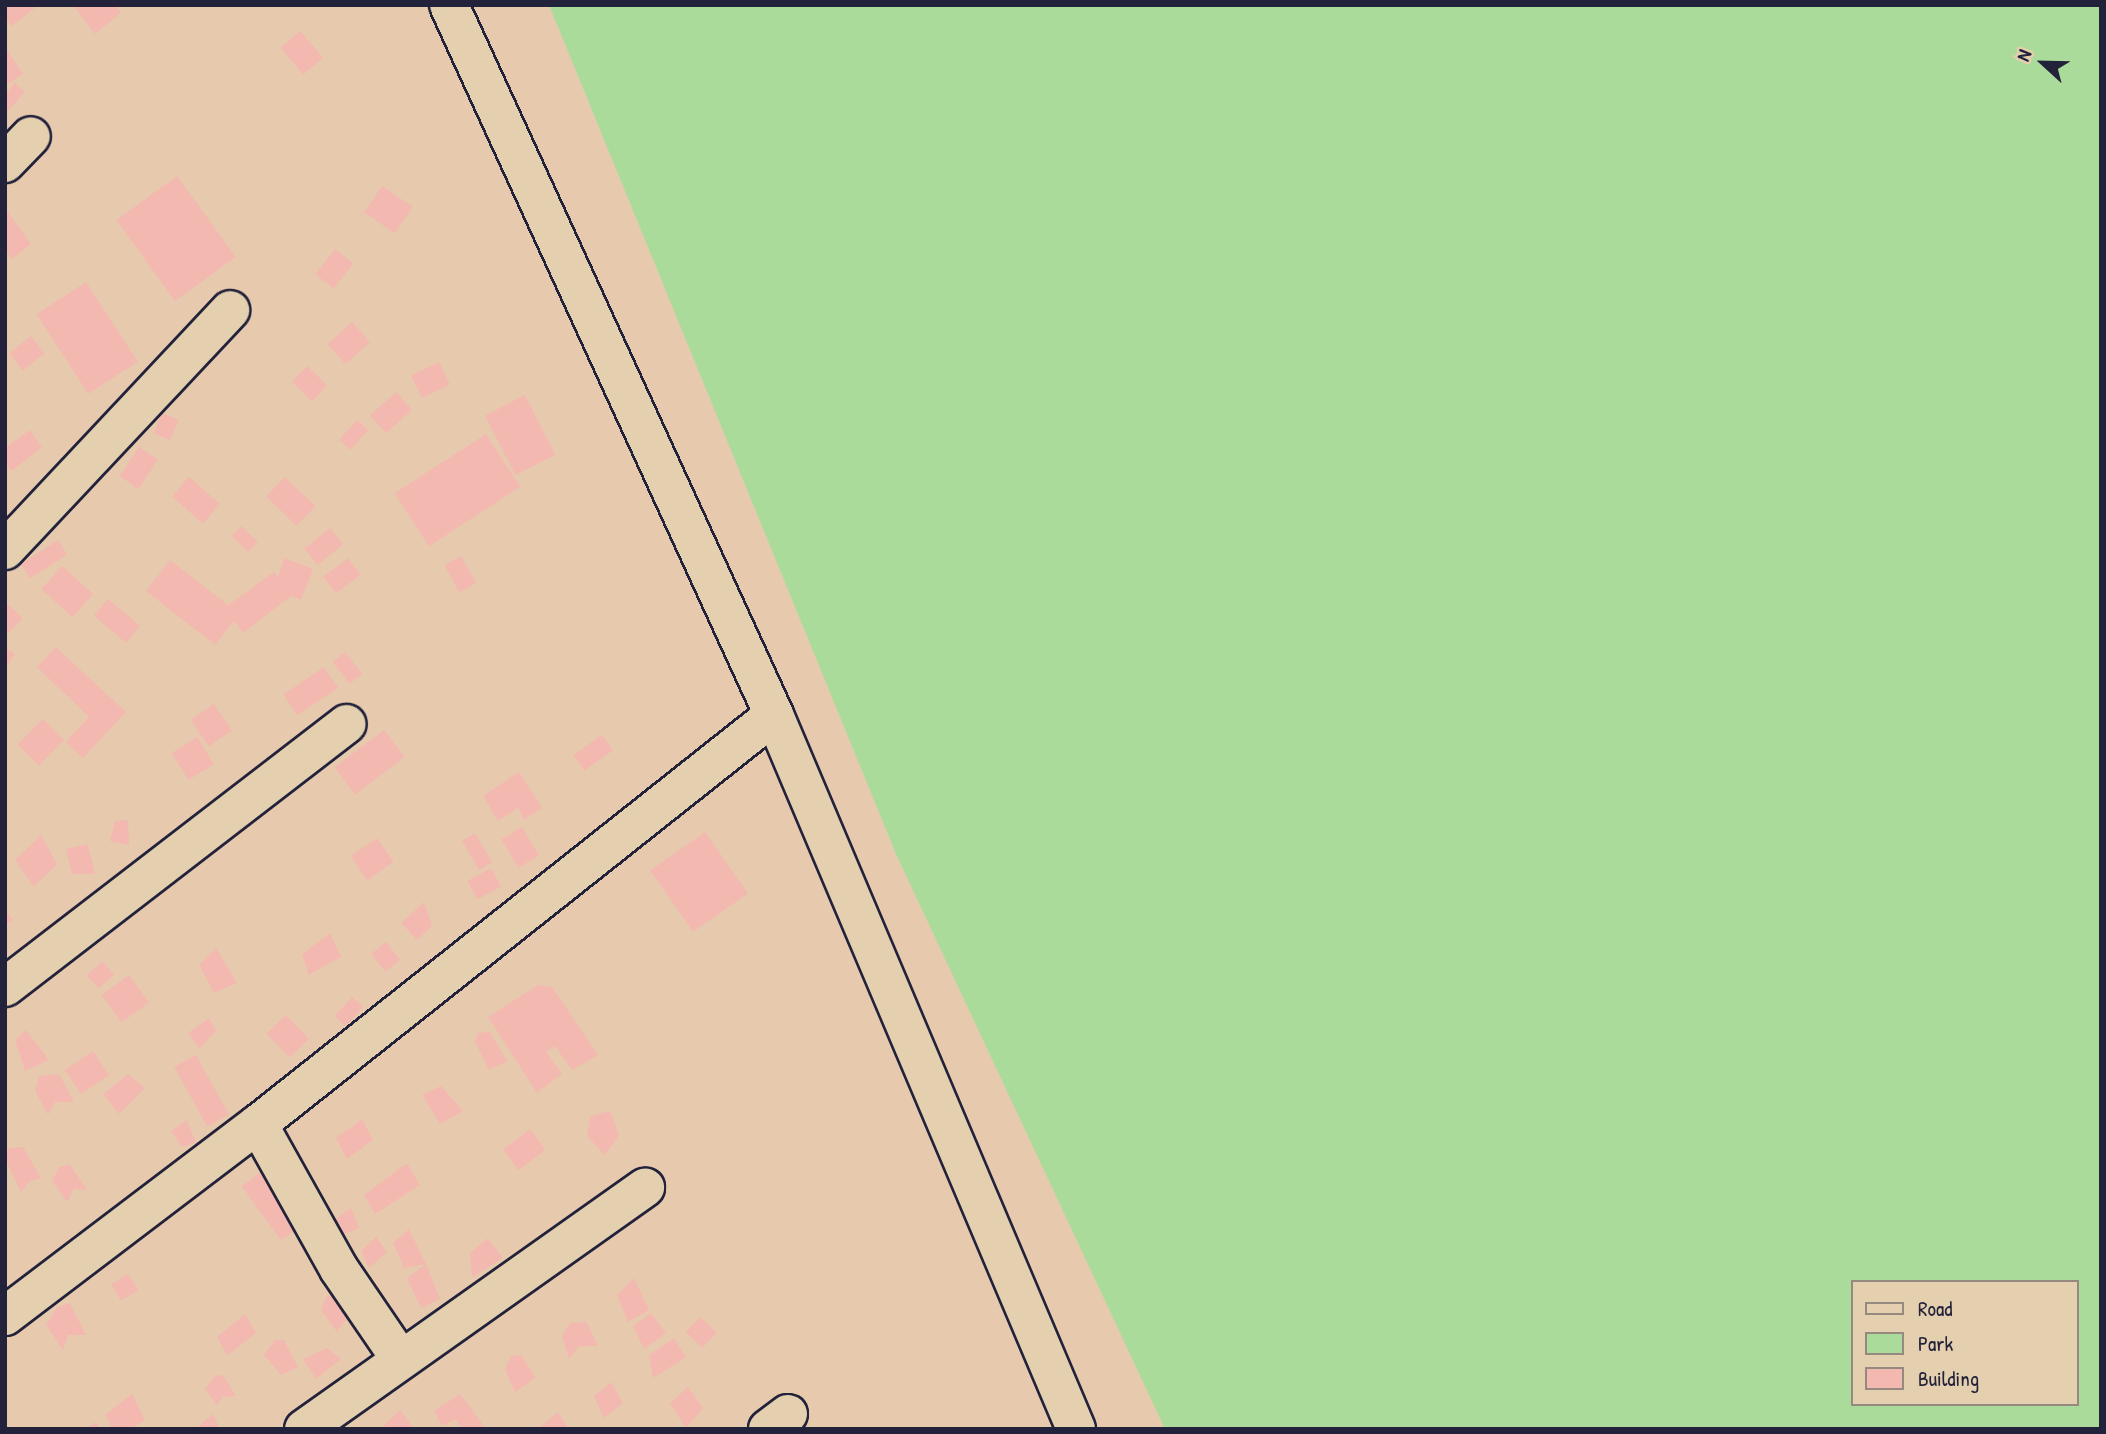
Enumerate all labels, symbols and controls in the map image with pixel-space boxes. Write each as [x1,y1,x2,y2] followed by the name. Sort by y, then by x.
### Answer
[2008,28,2078,98] north arrow
[2010,46,2037,65] text: N
[1850,1280,2078,1406] legend
[1918,1294,1952,1323] text: Road
[1918,1329,1953,1358] text: Park
[1918,1364,1979,1393] text: Building

